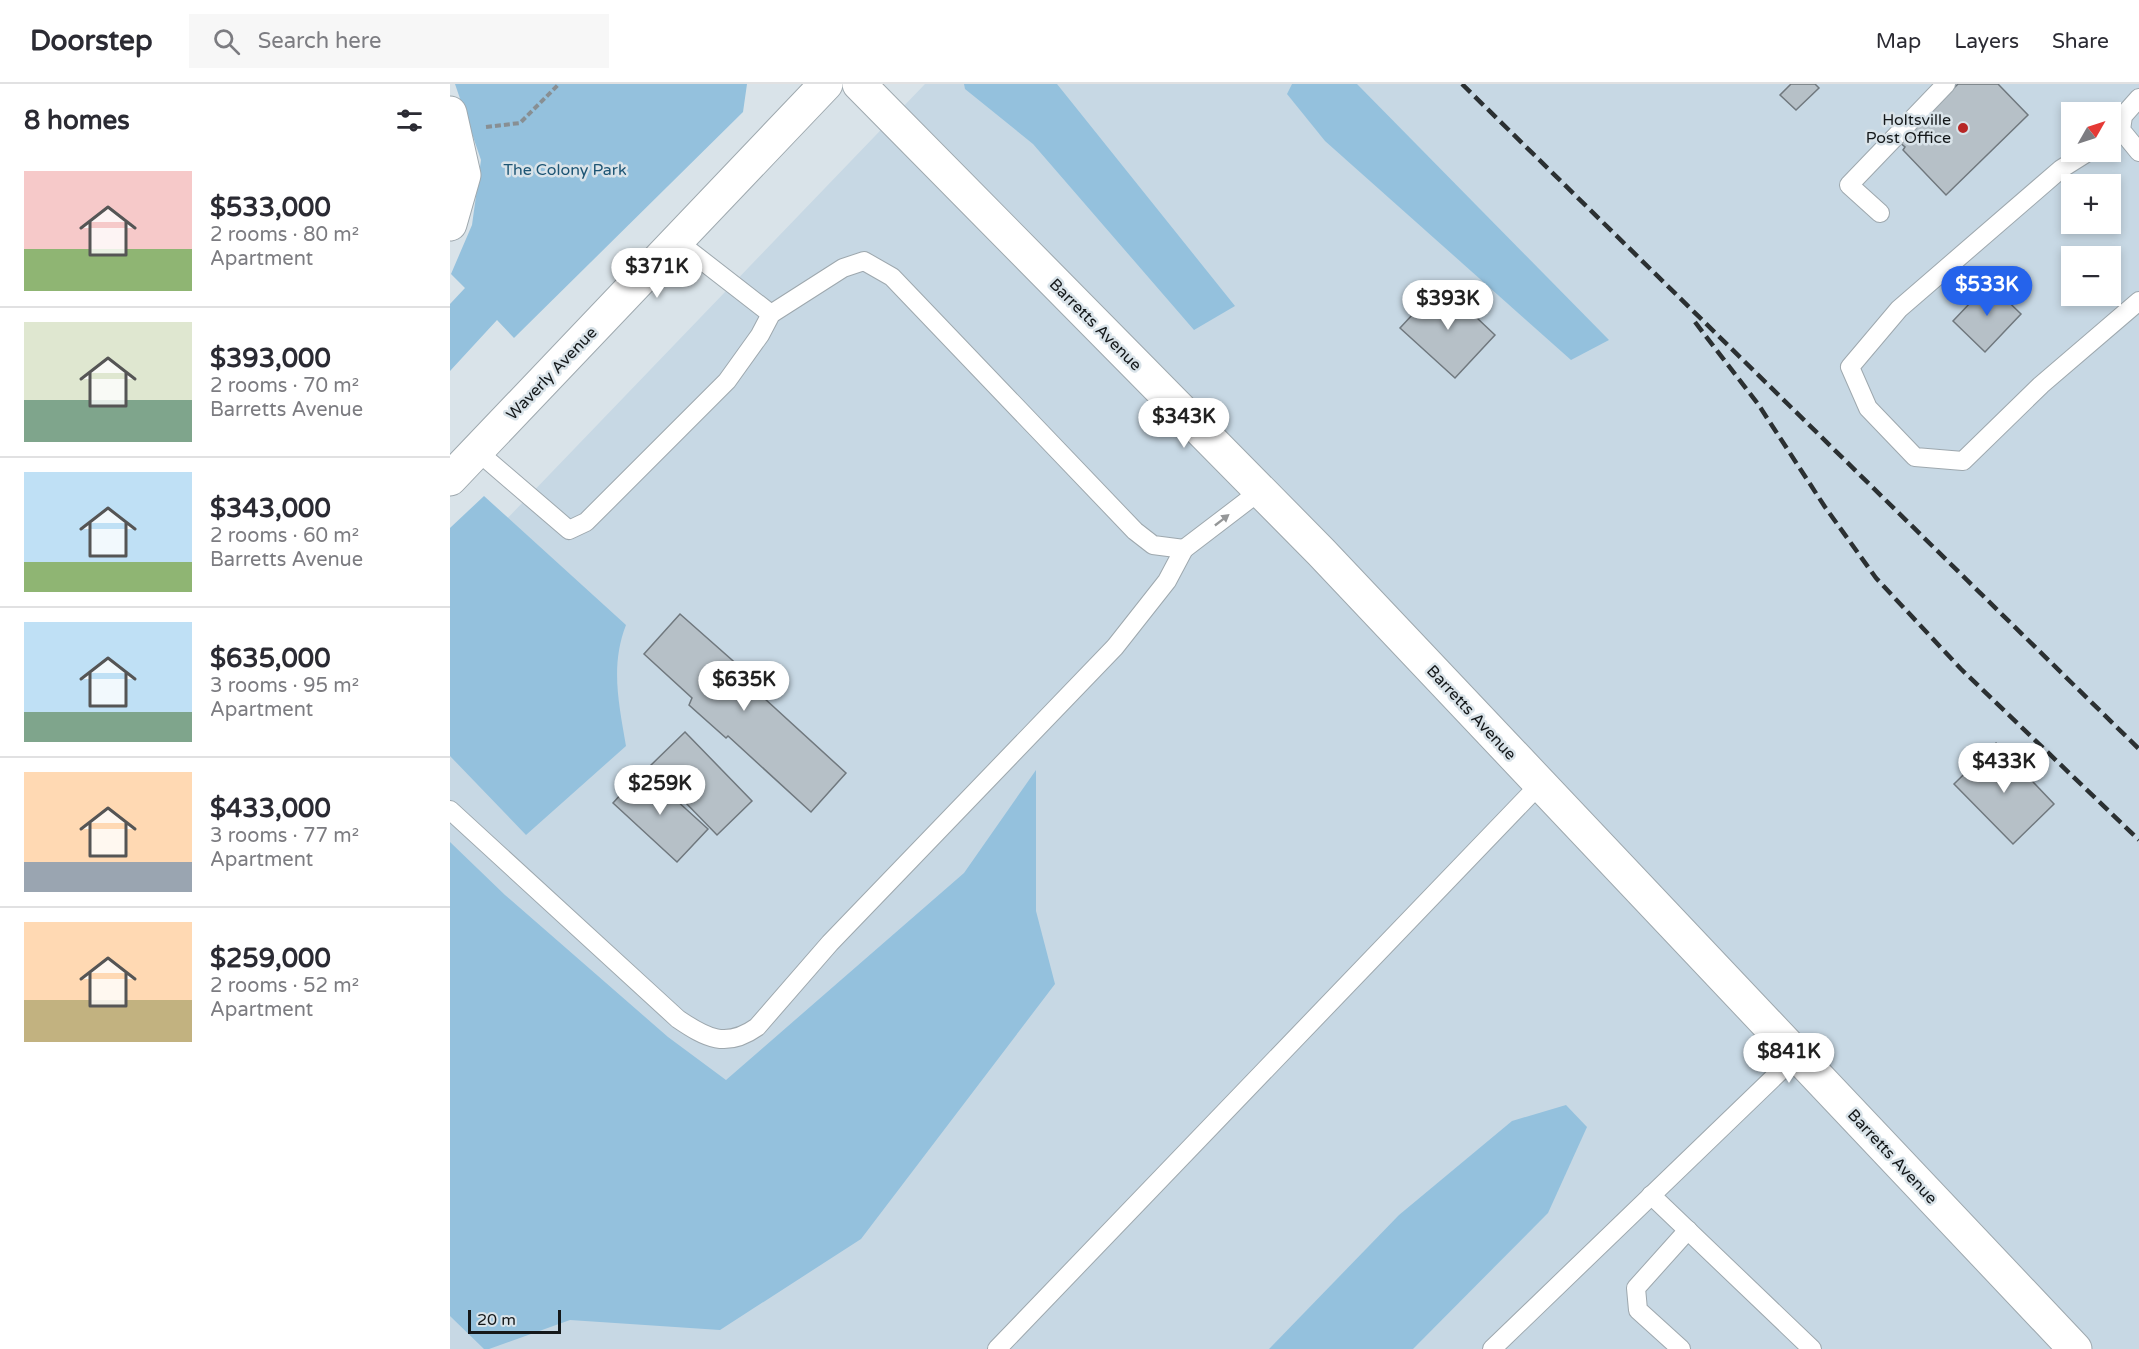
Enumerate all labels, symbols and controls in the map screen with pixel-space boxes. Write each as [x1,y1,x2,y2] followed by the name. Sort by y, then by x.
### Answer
[189,14,609,68] search box
[30,24,153,58] text: Doorstep
[210,25,243,58] icon: search
[258,28,381,54] text: Search here
[1876,29,1921,54] text: Map
[1954,29,2019,54] text: Layers
[2052,29,2109,54] text: Share
[2061,102,2121,162] north arrow
[2061,102,2121,306] map controls
[393,104,426,137] icon: filters
[24,105,130,136] text: 8 homes
[1866,110,1951,148] place label: Holtsville Post Office
[1956,121,1970,135] marker: Holtsville Post Office
[503,160,627,180] park label: The Colony Park
[2061,174,2121,234] button: +
[210,192,331,223] text: $533,000
[72,195,144,267] icon: home
[210,223,359,247] text: 2 rooms · 80 m²
[2061,246,2121,306] button: −
[210,247,313,271] text: Apartment
[615,248,699,299] pin: $371K
[625,255,689,279] text: $371K
[1945,266,2029,317] pin: $533K
[1955,273,2019,297] text: $533K
[1045,274,1146,375] street label: Barretts Avenue
[1406,280,1490,331] pin: $393K
[1416,287,1480,311] text: $393K
[502,323,601,424] street label: Waverly Avenue
[210,343,331,374] text: $393,000
[72,346,144,418] icon: home
[210,374,359,398] text: 2 rooms · 70 m²
[210,398,363,422] text: Barretts Avenue
[1142,398,1226,449] pin: $343K
[1152,405,1216,429] text: $343K
[210,493,331,524] text: $343,000
[72,496,144,568] icon: home
[1215,514,1230,526] one-way arrow
[210,524,359,548] text: 2 rooms · 60 m²
[210,548,363,572] text: Barretts Avenue
[210,643,330,674] text: $635,000
[72,646,144,718] icon: home
[702,661,786,712] pin: $635K
[1422,661,1520,764] street label: Barretts Avenue
[712,668,776,692] text: $635K
[210,674,359,698] text: 3 rooms · 95 m²
[210,698,313,722] text: Apartment
[1962,743,2046,794] pin: $433K
[1972,750,2036,774] text: $433K
[618,765,702,816] pin: $259K
[628,772,692,796] text: $259K
[210,793,331,824] text: $433,000
[72,796,144,868] icon: home
[210,824,359,848] text: 3 rooms · 77 m²
[210,848,313,872] text: Apartment
[210,943,331,974] text: $259,000
[72,946,144,1018] icon: home
[210,974,359,998] text: 2 rooms · 52 m²
[210,998,313,1022] text: Apartment
[1747,1033,1831,1084] pin: $841K
[1757,1040,1821,1064] text: $841K
[1843,1105,1941,1208] street label: Barretts Avenue
[468,1307,561,1334] scale bar
[477,1310,516,1330] text: 20 m

